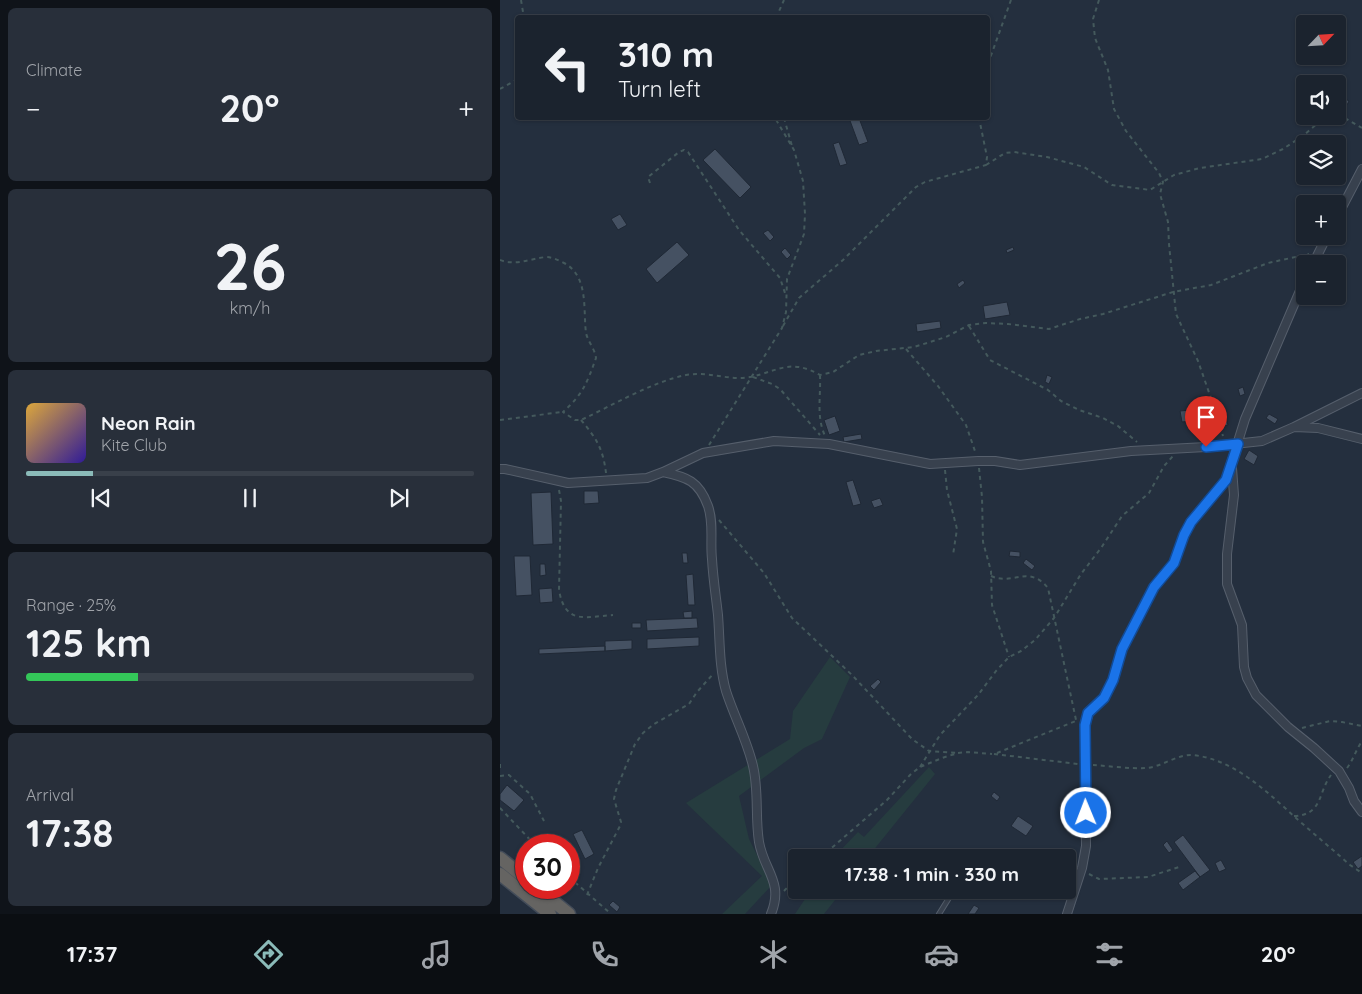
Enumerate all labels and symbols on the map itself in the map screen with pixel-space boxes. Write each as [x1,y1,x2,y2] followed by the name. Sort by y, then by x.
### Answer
[1296,15,1346,65] north arrow
[1185,396,1227,447] pin
[1059,786,1111,838] position arrow
[515,834,580,899] speed limit sign: 30

